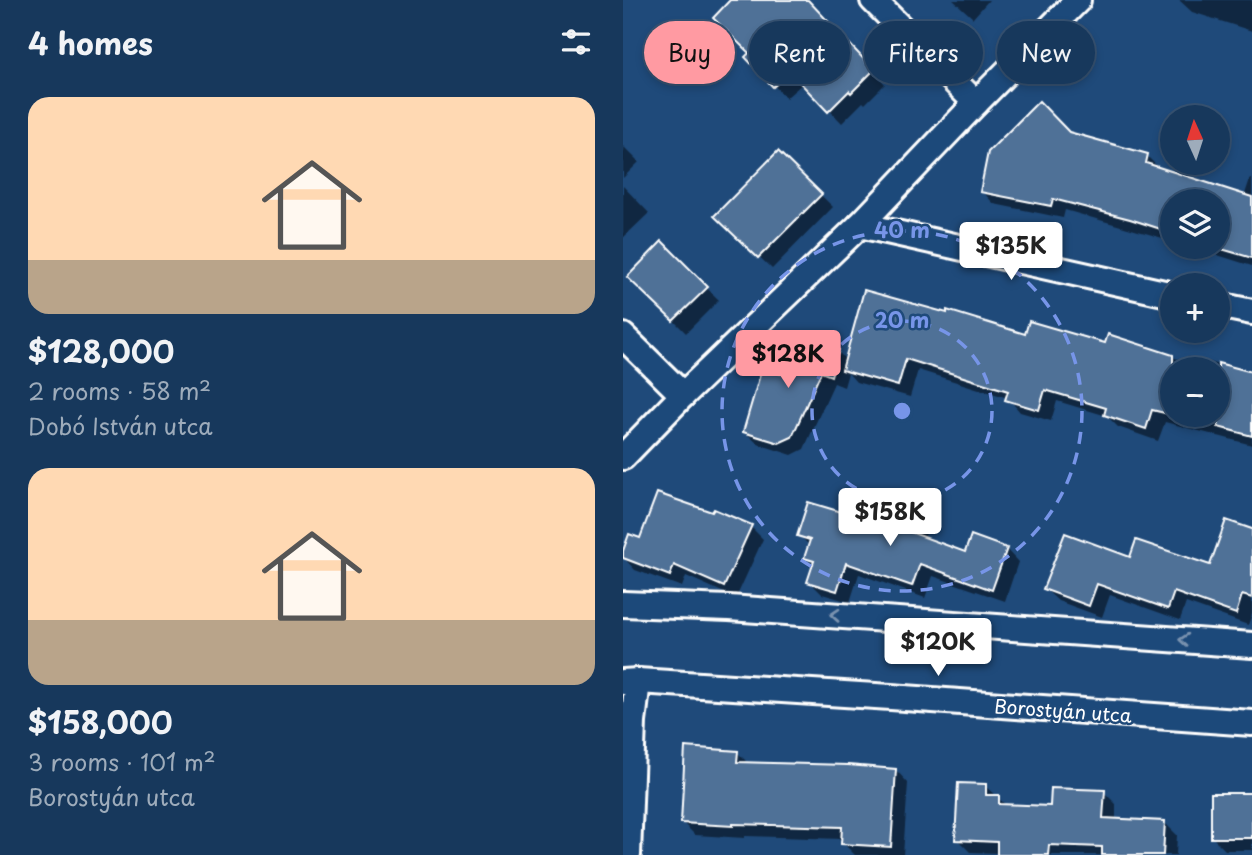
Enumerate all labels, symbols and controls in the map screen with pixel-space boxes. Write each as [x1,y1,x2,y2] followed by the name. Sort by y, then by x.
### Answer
[28,20,153,65] text: 4 homes
[644,21,735,84] chip: Buy
[749,21,850,84] chip: Rent
[864,21,983,84] chip: Filters
[997,21,1095,84] chip: New
[557,23,595,61] icon: filters
[1160,105,1230,175] north arrow
[1160,105,1230,427] map controls
[249,142,375,268] icon: home
[1160,189,1230,259] button: layers
[874,213,930,245] text: 40 m
[962,222,1060,282] pin: $135K
[975,227,1047,262] text: $135K
[1160,273,1230,343] button: +
[875,303,929,335] text: 20 m
[28,328,174,373] text: $128,000
[739,330,837,390] pin: $128K
[752,335,824,370] text: $128K
[1160,357,1230,427] button: −
[28,373,211,408] text: 2 rooms · 58 m²
[890,399,914,423] centre of rings
[28,408,213,443] text: Dobó István utca
[841,489,939,548] pin: $158K
[854,493,926,528] text: $158K
[249,513,375,639] icon: home
[829,608,840,623] one-way arrow
[889,618,987,678] pin: $120K
[900,623,976,658] text: $120K
[1178,633,1189,648] one-way arrow
[993,691,1133,729] street label: Borostyán utca
[28,699,173,744] text: $158,000
[28,744,216,779] text: 3 rooms · 101 m²
[28,779,195,814] text: Borostyán utca

